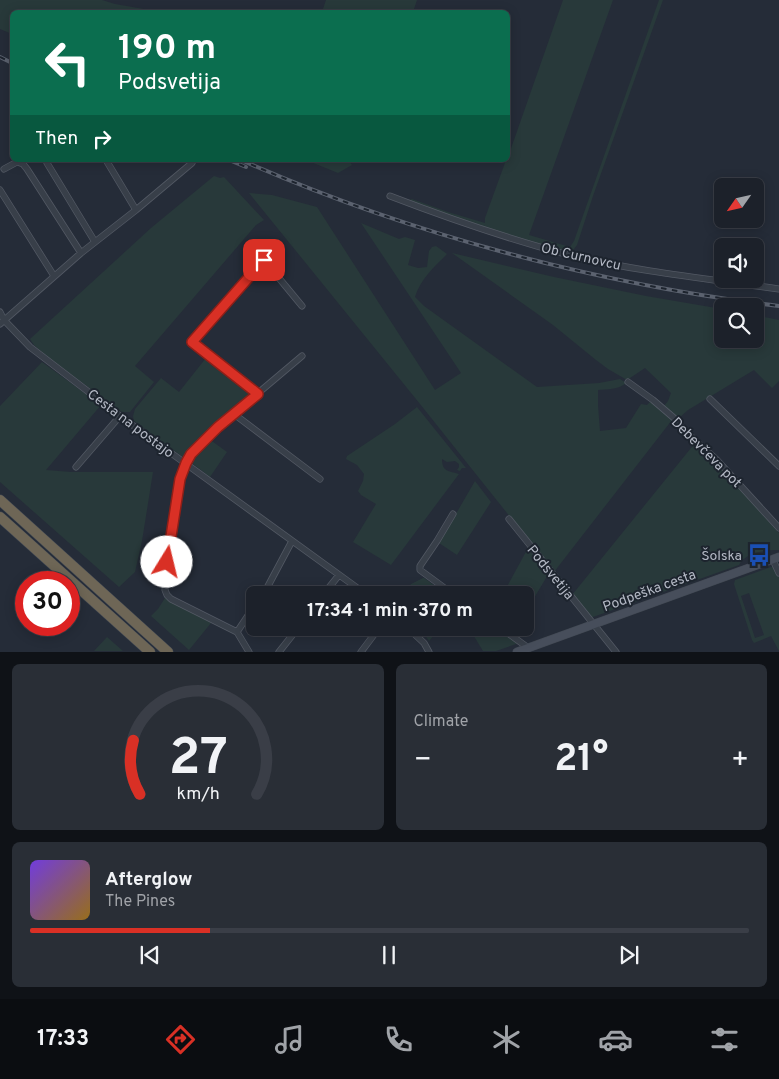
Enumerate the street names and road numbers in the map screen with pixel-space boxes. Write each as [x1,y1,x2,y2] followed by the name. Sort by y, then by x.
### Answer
[539,240,622,275] street label: Ob Curnovcu
[83,386,177,462] street label: Cesta na postajo
[667,414,745,492] street label: Debevčeva pot
[523,542,577,604] street label: Podsvetija
[601,567,698,616] street label: Podpeška cesta

